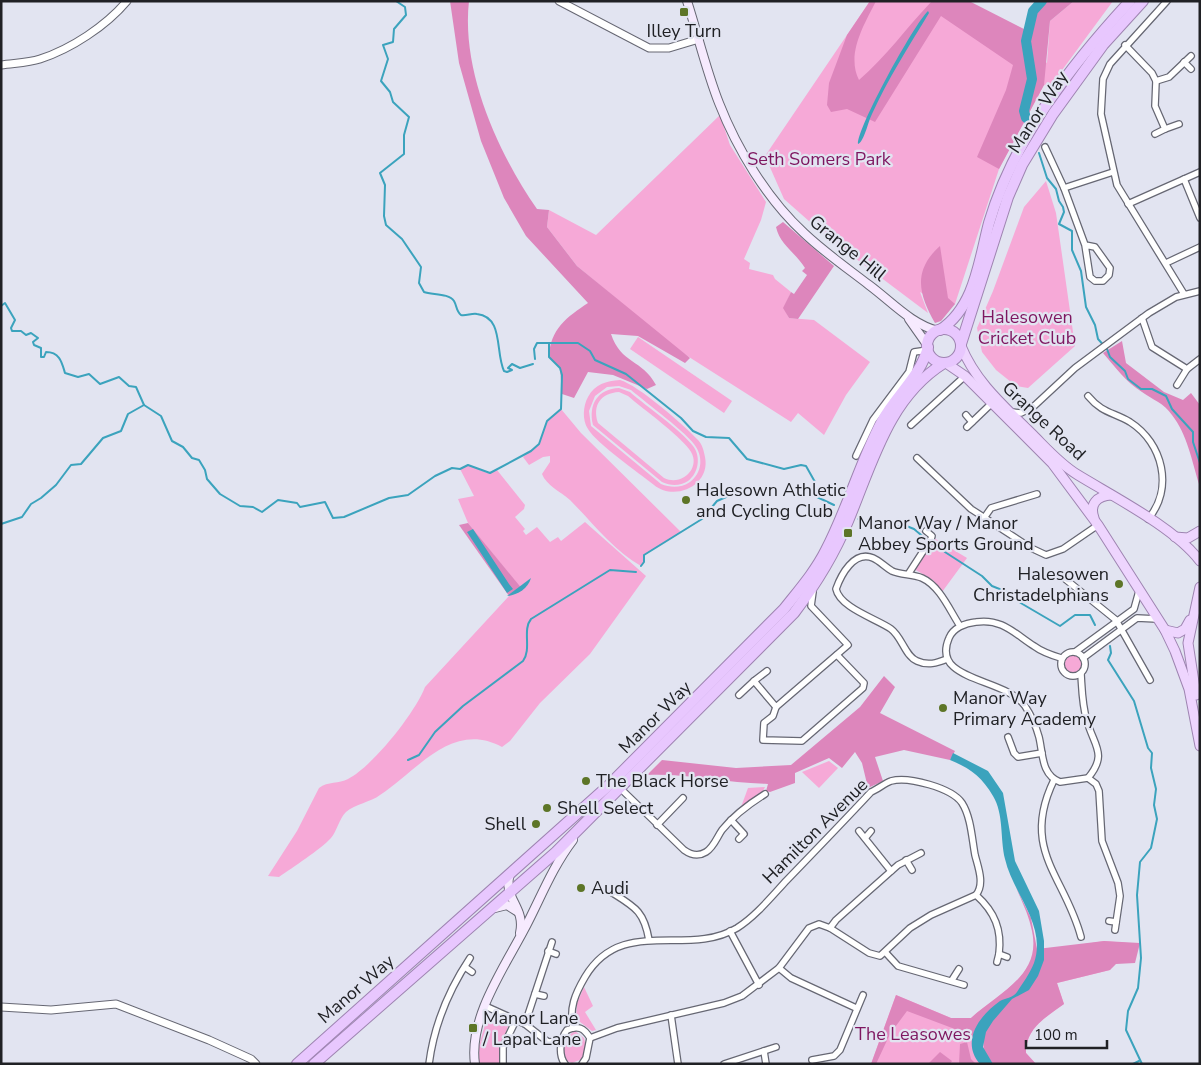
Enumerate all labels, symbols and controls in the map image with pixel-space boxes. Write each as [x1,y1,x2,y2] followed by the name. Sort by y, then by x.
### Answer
[678,6,690,18] marker: Illey Turn
[647,19,721,43] place label: Illey Turn
[1002,66,1074,158] street label: Manor Way
[747,147,892,171] park label: Seth Somers Park
[805,210,892,287] street label: Grange Hill
[978,305,1076,350] park label: Halesowen Cricket Club
[997,376,1091,466] street label: Grange Road
[696,478,846,523] place label: Halesown Athletic and Cycling Club
[680,494,692,506] marker: Halesown Athletic and Cycling Club
[858,511,1034,556] place label: Manor Way / Manor Abbey Sports Ground
[842,527,854,539] marker: Manor Way / Manor Abbey Sports Ground
[973,562,1109,607] place label: Halesowen Christadelphians
[1113,578,1125,590] marker: Halesowen Christadelphians
[613,675,697,759] street label: Manor Way
[953,686,1097,731] place label: Manor Way Primary Academy
[937,702,949,714] marker: Manor Way Primary Academy
[596,769,729,793] place label: The Black Horse
[757,773,873,889] street label: Hamilton Avenue
[580,775,592,787] marker: The Black Horse
[557,796,654,820] place label: Shell Select
[541,802,553,814] marker: Shell Select
[484,812,527,836] place label: Shell
[530,818,542,830] marker: Shell
[591,876,629,900] place label: Audi
[575,882,587,894] marker: Audi
[313,949,400,1029] street label: Manor Way
[482,1006,581,1051] place label: Manor Lane / Lapal Lane
[1026,1018,1107,1050] scale bar
[467,1022,479,1034] marker: Manor Lane / Lapal Lane
[855,1022,971,1046] park label: The Leasowes
[1034,1025,1078,1045] text: 100 m

